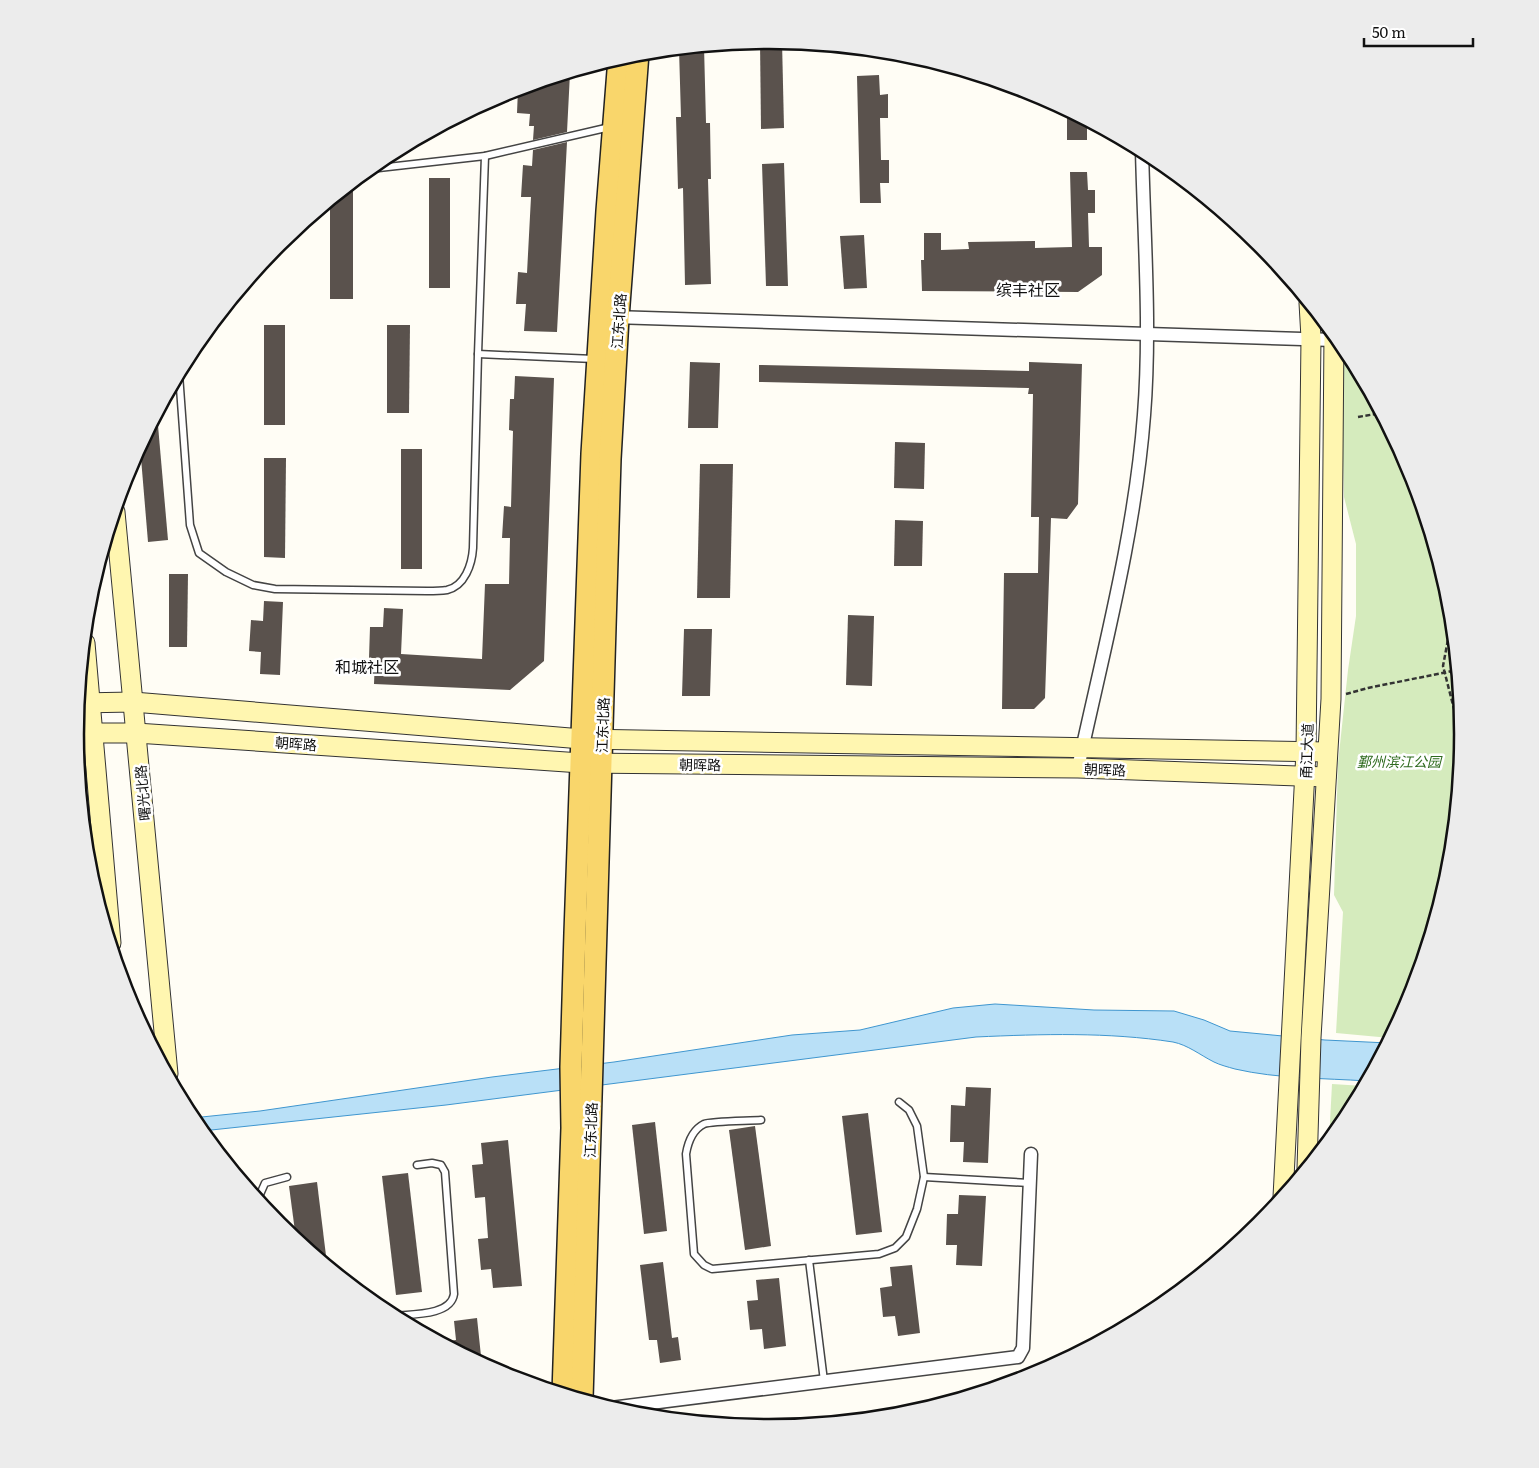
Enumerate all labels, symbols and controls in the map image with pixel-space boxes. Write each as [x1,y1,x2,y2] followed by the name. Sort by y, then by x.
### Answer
[1364,15,1473,47] scale bar
[1372,20,1406,43] text: 50 m
[996,277,1060,301] district label: 缤丰社区
[606,292,630,350] street label: 江东北路
[335,654,399,678] district label: 和城社区
[591,697,613,753] street label: 江东北路
[1295,723,1317,779] street label: 甬江大道
[274,732,318,754] street label: 朝晖路
[1357,751,1443,771] park label: 鄞州滨江公园
[679,754,721,774] street label: 朝晖路
[1084,758,1126,780] street label: 朝晖路
[130,764,154,822] street label: 曙光北路
[579,1102,601,1158] street label: 江东北路

